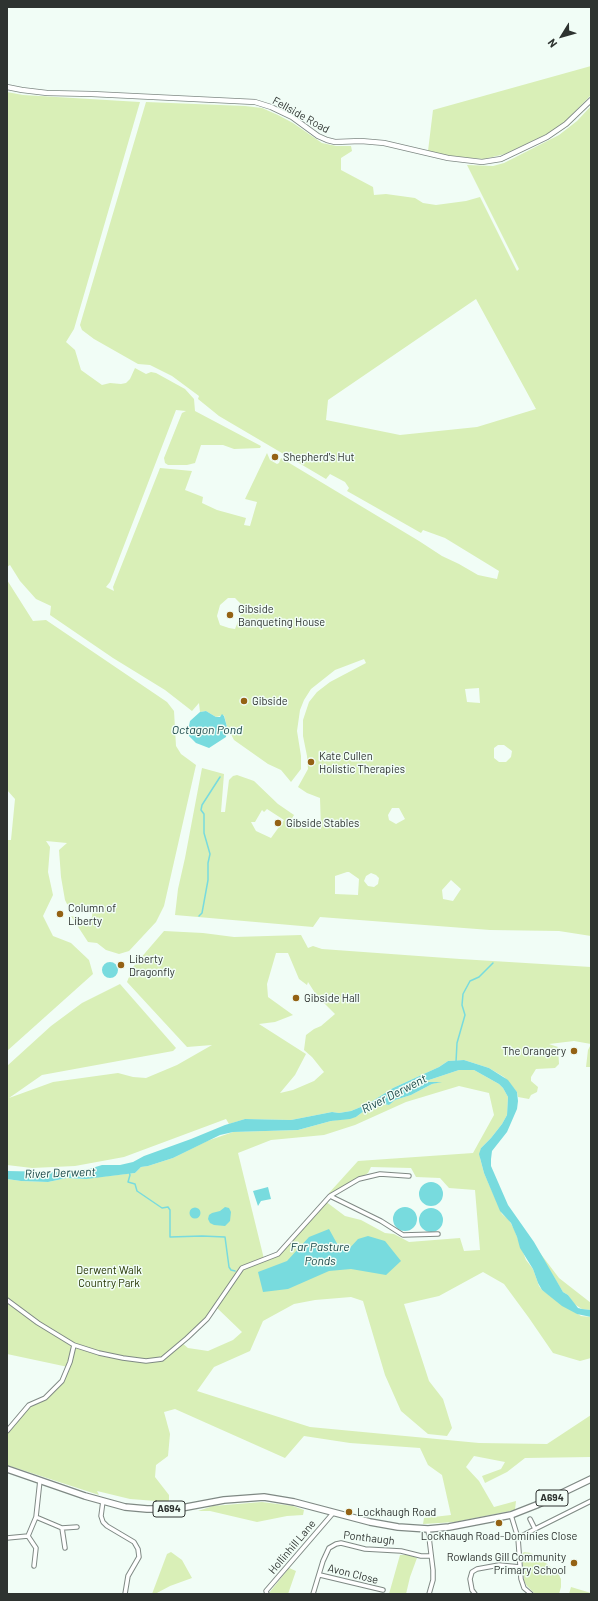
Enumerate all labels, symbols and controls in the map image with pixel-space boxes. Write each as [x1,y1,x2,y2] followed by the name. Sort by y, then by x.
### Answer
[542,16,582,56] north arrow
[545,37,559,50] text: N
[270,94,332,136] street label: Fellside Road
[283,450,355,464] place label: Shepherd's Hut
[270,452,280,462] marker: Shepherd's Hut
[238,602,325,628] place label: Gibside Banqueting House
[225,610,235,620] marker: Gibside Banqueting House
[252,694,288,708] place label: Gibside
[239,696,249,706] marker: Gibside
[172,723,242,737] water label: Octagon Pond
[319,749,405,775] place label: Kate Cullen Holistic Therapies
[306,757,316,767] marker: Kate Cullen Holistic Therapies
[286,816,359,830] place label: Gibside Stables
[273,818,283,828] marker: Gibside Stables
[68,901,116,927] place label: Column of Liberty
[55,909,65,919] marker: Column of Liberty
[129,952,175,978] place label: Liberty Dragonfly
[116,960,126,970] marker: Liberty Dragonfly
[304,991,360,1005] place label: Gibside Hall
[291,993,301,1003] marker: Gibside Hall
[502,1044,566,1058] place label: The Orangery
[569,1046,579,1056] marker: The Orangery
[359,1071,429,1117] water label: River Derwent
[24,1165,96,1181] water label: River Derwent
[291,1240,349,1268] water label: Far Pasture Ponds
[76,1263,142,1289] park label: Derwent Walk Country Park
[536,1490,568,1506] road number: A694
[153,1501,185,1517] road number: A694
[357,1505,436,1519] place label: Lockhaugh Road
[344,1507,354,1517] marker: Lockhaugh Road
[266,1517,318,1577] street label: Hollinhill Lane
[494,1518,504,1528] marker: Lockhaugh Road-Dominies Close
[343,1528,395,1548] street label: Ponthaugh
[421,1529,577,1543] place label: Lockhaugh Road-Dominies Close
[447,1550,566,1576] place label: Rowlands Gill Community Primary School
[569,1558,579,1568] marker: Rowlands Gill Community Primary School
[326,1561,380,1587] street label: Avon Close

